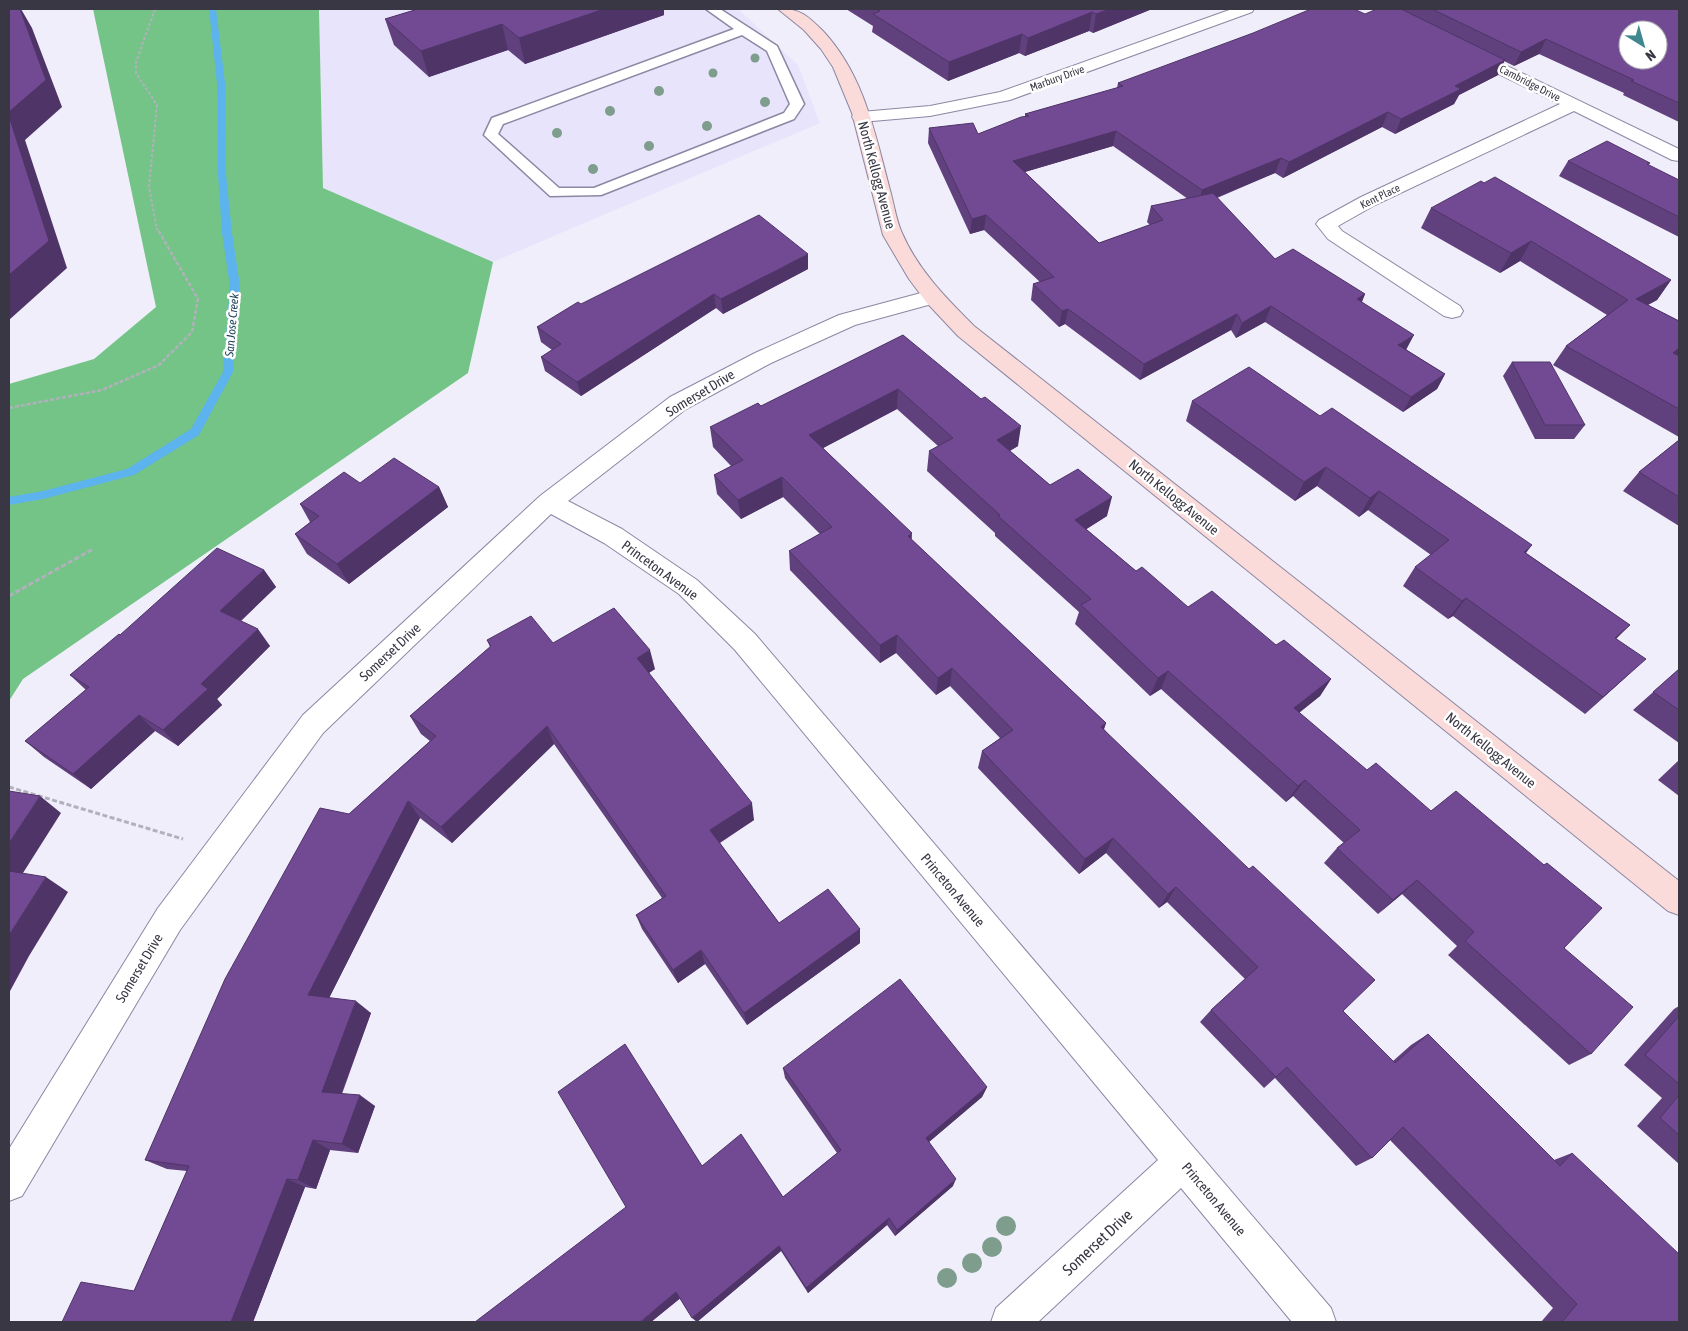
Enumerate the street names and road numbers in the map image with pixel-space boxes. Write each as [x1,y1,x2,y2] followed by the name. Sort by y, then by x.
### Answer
[1028,63,1086,93] street label: Marbury Drive
[1498,63,1562,103] street label: Cambridge Drive
[855,119,899,231] street label: North Kellogg Avenue
[1358,181,1402,211] street label: Kent Place
[663,366,737,420] street label: Somerset Drive
[1126,456,1222,538] street label: North Kellogg Avenue
[619,537,701,603] street label: Princeton Avenue
[356,620,424,684] street label: Somerset Drive
[1443,709,1539,791] street label: North Kellogg Avenue
[918,850,988,930] street label: Princeton Avenue
[112,931,166,1005] street label: Somerset Drive
[1179,1159,1249,1239] street label: Princeton Avenue
[1058,1205,1136,1279] street label: Somerset Drive

